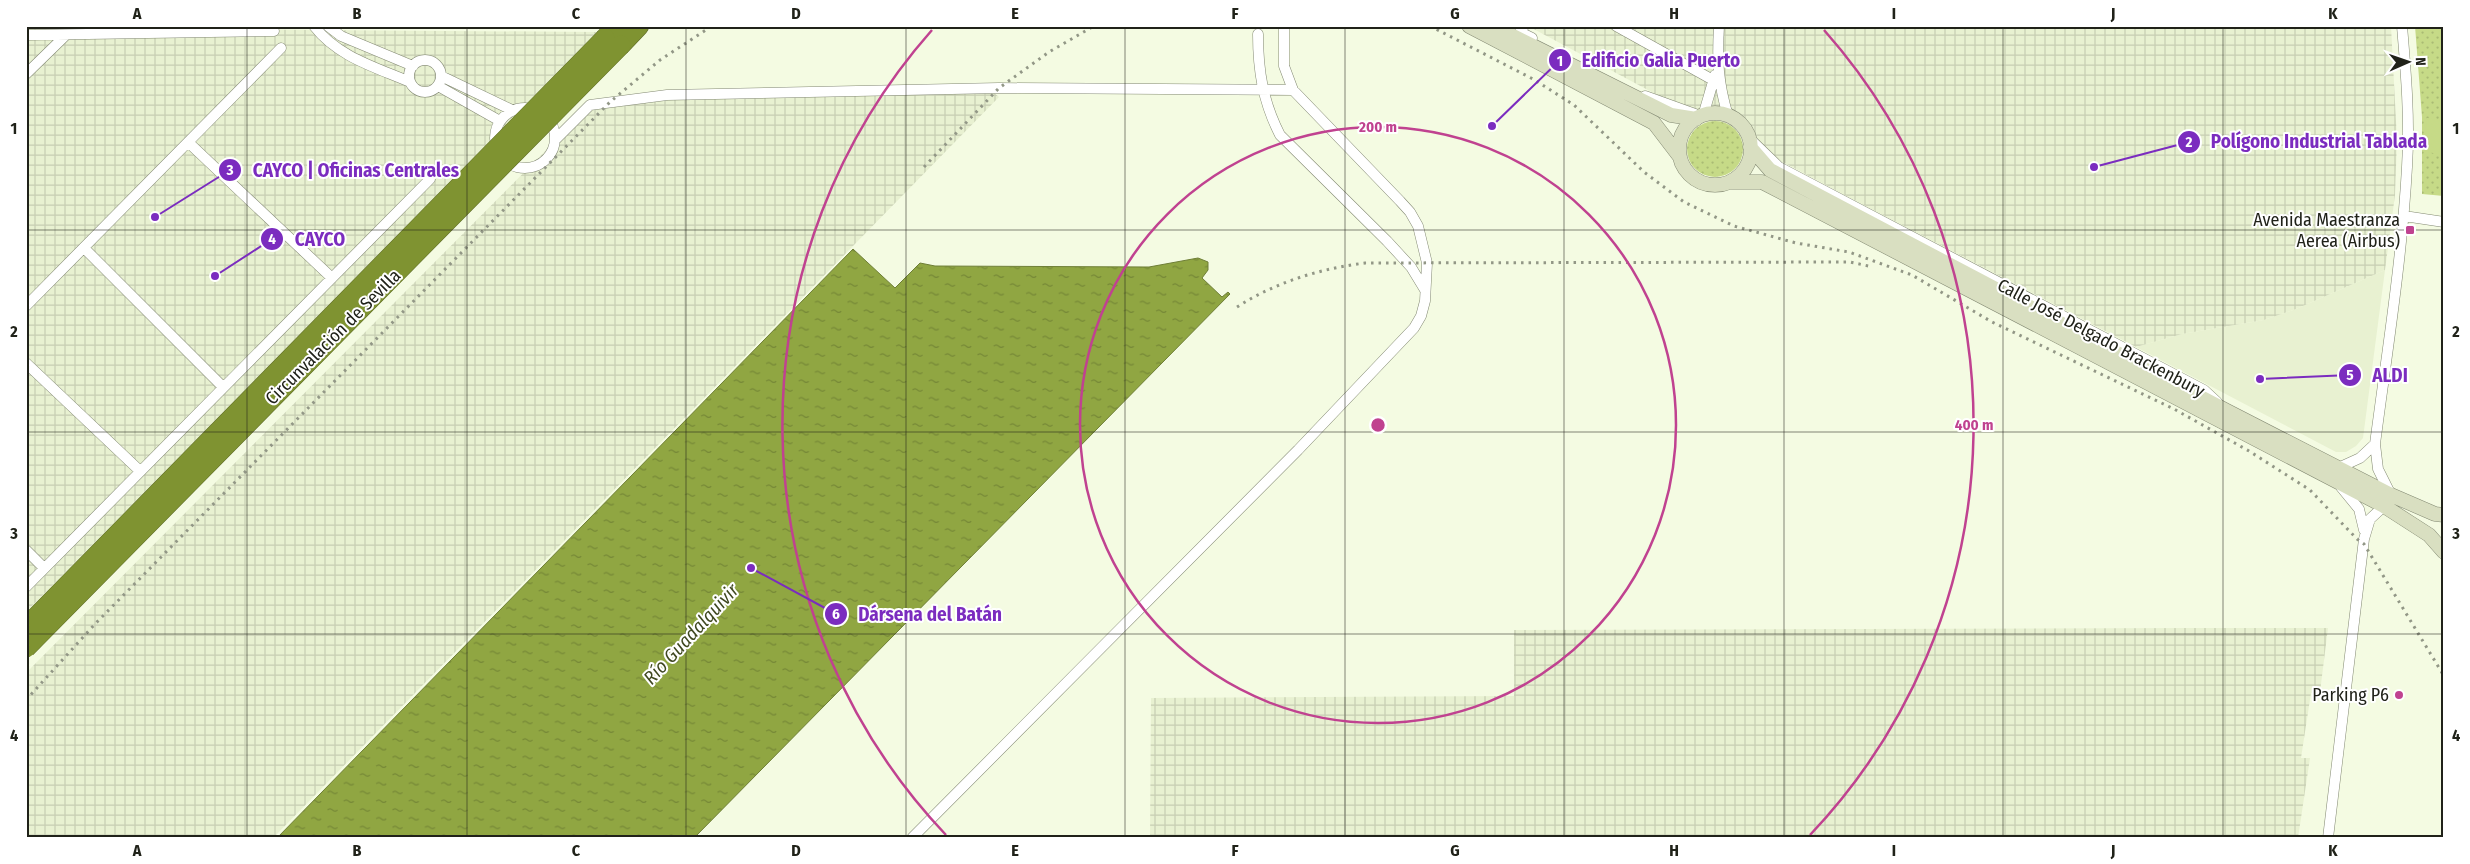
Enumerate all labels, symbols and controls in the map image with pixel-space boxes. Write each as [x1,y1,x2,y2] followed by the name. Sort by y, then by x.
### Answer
[132,4,142,23] text: A
[353,4,362,23] text: B
[572,4,581,23] text: C
[791,4,801,23] text: D
[1011,4,1019,23] text: E
[1231,4,1239,23] text: F
[1450,4,1460,23] text: G
[1669,4,1679,23] text: H
[1892,4,1896,23] text: I
[2110,4,2115,23] text: J
[2328,4,2338,23] text: K
[2382,38,2432,88] north arrow
[1547,43,1751,77] callout: Edificio Galia Puerto
[1582,49,1740,72] text: Edificio Galia Puerto
[1557,52,1563,70] text: 1
[2412,57,2429,66] text: N
[1358,118,1397,136] text: 200 m
[11,119,17,138] text: 1
[2453,119,2459,138] text: 1
[2176,125,2438,159] callout: Polígono Industrial Tablada
[2211,130,2427,153] text: Polígono Industrial Tablada
[2185,133,2193,151] text: 2
[218,153,469,187] callout: CAYCO | Oficinas Centrales
[253,159,460,182] text: CAYCO | Oficinas Centrales
[225,161,234,179] text: 3
[2253,209,2400,252] place label: Avenida Maestranza Aerea (Airbus)
[260,222,355,256] callout: CAYCO
[2404,224,2416,236] marker: Avenida Maestranza Aerea (Airbus)
[295,228,345,251] text: CAYCO
[268,230,276,248] text: 4
[261,265,405,409] street label: Circunvalación de Sevilla
[1994,274,2208,402] street label: Calle José Delgado Brackenbury
[9,322,18,341] text: 2
[2451,322,2460,341] text: 2
[2337,358,2418,392] callout: ALDI
[2371,364,2408,387] text: ALDI
[2346,366,2354,384] text: 5
[1369,416,1387,434] centre of rings
[1955,416,1993,434] text: 400 m
[9,524,18,543] text: 3
[2451,524,2460,543] text: 3
[639,578,744,689] water label: Río Guadalquivir
[823,597,1012,631] callout: Dársena del Batán
[858,603,1002,626] text: Dársena del Batán
[832,605,840,623] text: 6
[2312,684,2389,706] place label: Parking P6
[2393,689,2405,701] marker: Parking P6
[10,726,18,745] text: 4
[2452,726,2460,745] text: 4
[132,841,142,860] text: A
[353,841,362,860] text: B
[572,841,581,860] text: C
[791,841,801,860] text: D
[1011,841,1019,860] text: E
[1231,841,1239,860] text: F
[1450,841,1460,860] text: G
[1669,841,1679,860] text: H
[1892,841,1896,860] text: I
[2110,841,2115,860] text: J
[2328,841,2338,860] text: K

